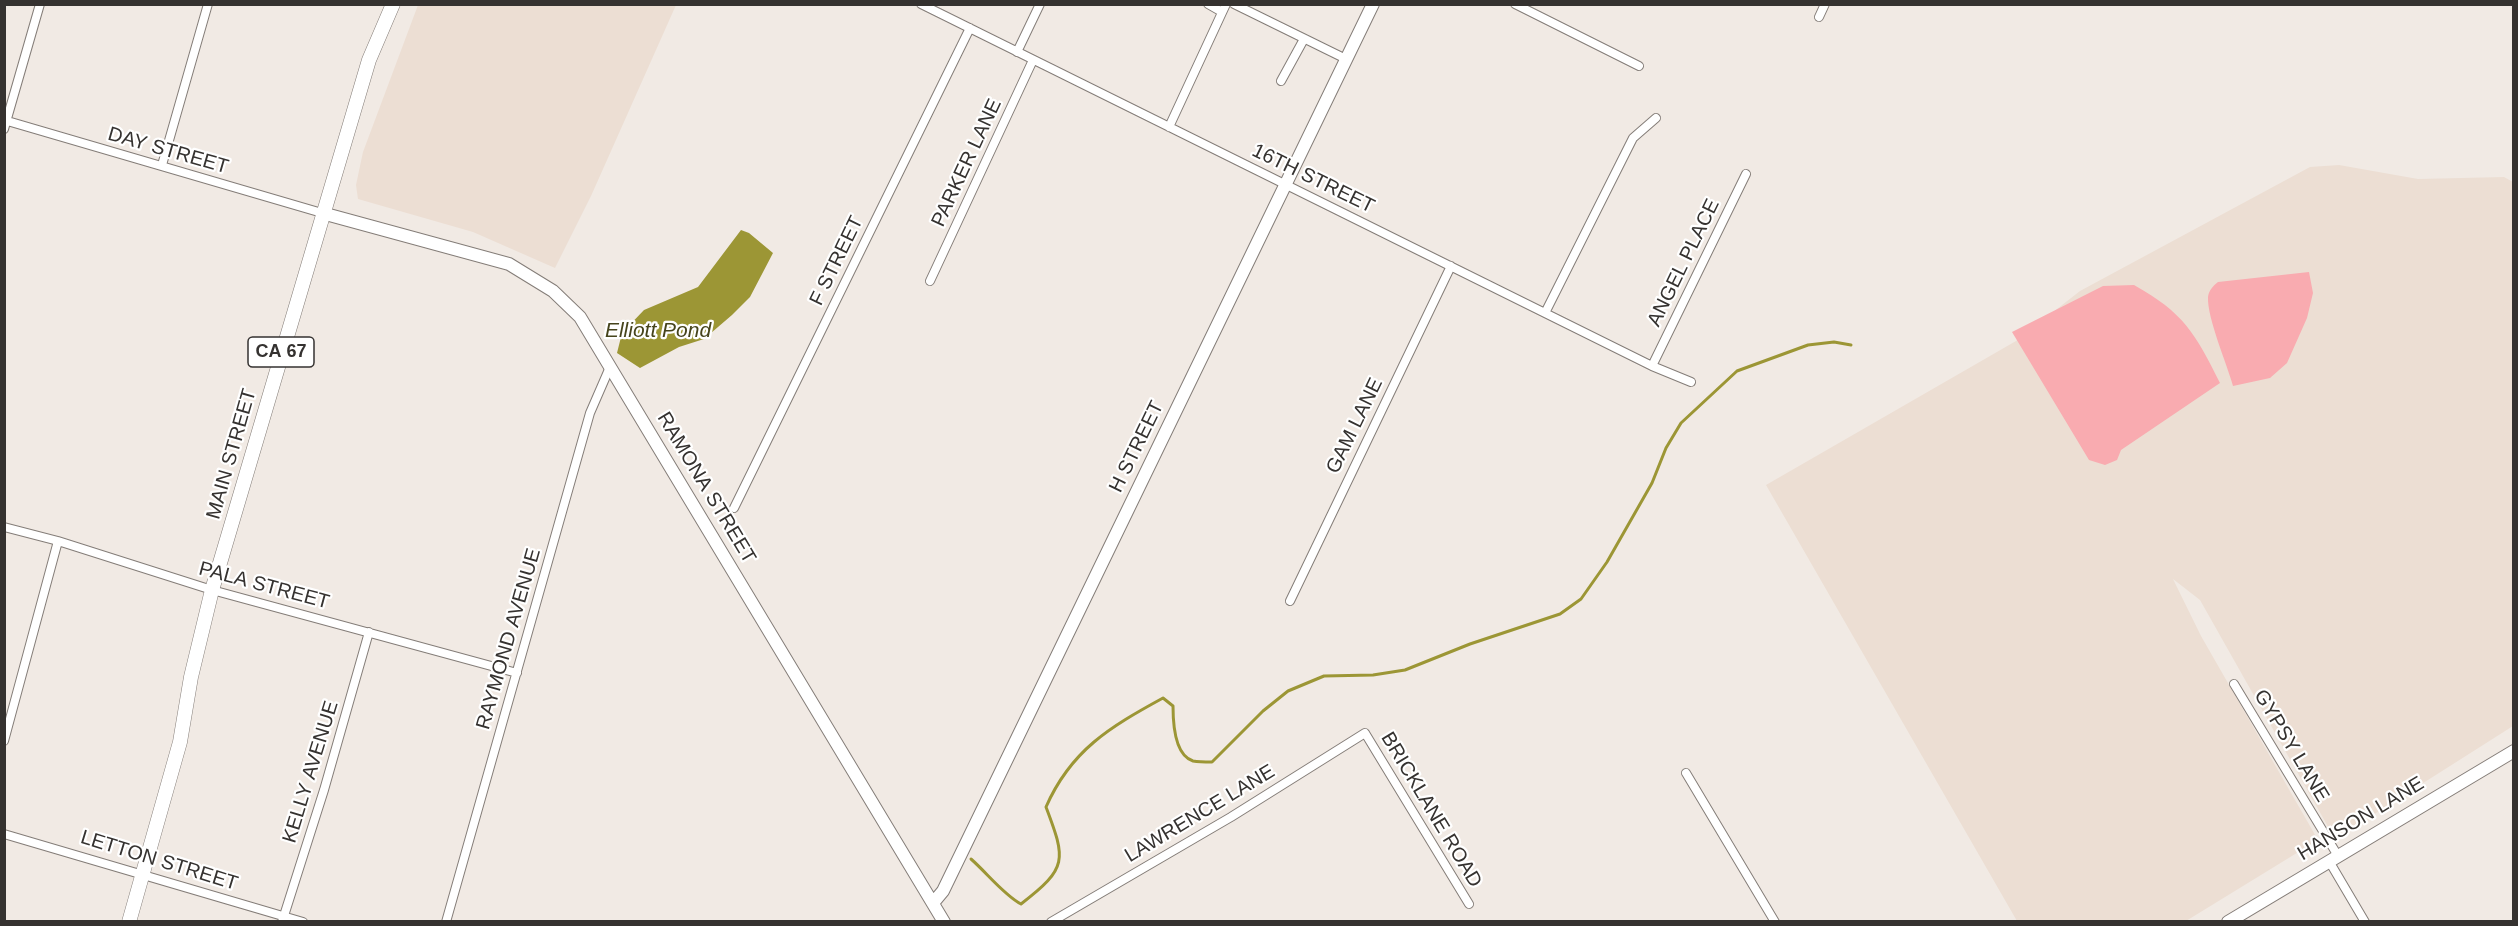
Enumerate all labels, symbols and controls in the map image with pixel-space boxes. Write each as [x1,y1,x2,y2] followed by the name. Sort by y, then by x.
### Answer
[927,95,1007,231] street label: PARKER LANE
[105,122,231,180] street label: DAY STREET
[1248,139,1378,219] street label: 16TH STREET
[1643,195,1725,331] street label: ANGEL PLACE
[805,212,869,310] street label: F STREET
[605,318,711,344] water label: Elliott Pond
[248,337,314,367] road number: CA 67
[1322,374,1388,478] street label: GAM LANE
[202,386,262,522] street label: MAIN STREET
[1105,397,1169,497] street label: H STREET
[651,408,761,568] street label: RAMONA STREET
[472,546,546,732] street label: RAYMOND AVENUE
[196,557,332,615] street label: PALA STREET
[2248,686,2334,806] street label: GYPSY LANE
[278,698,344,846] street label: KELLY AVENUE
[1375,728,1487,892] street label: BRICKLANE ROAD
[1121,760,1279,868] street label: LAWRENCE LANE
[2293,772,2429,866] street label: HANSON LANE
[78,826,240,896] street label: LETTON STREET

